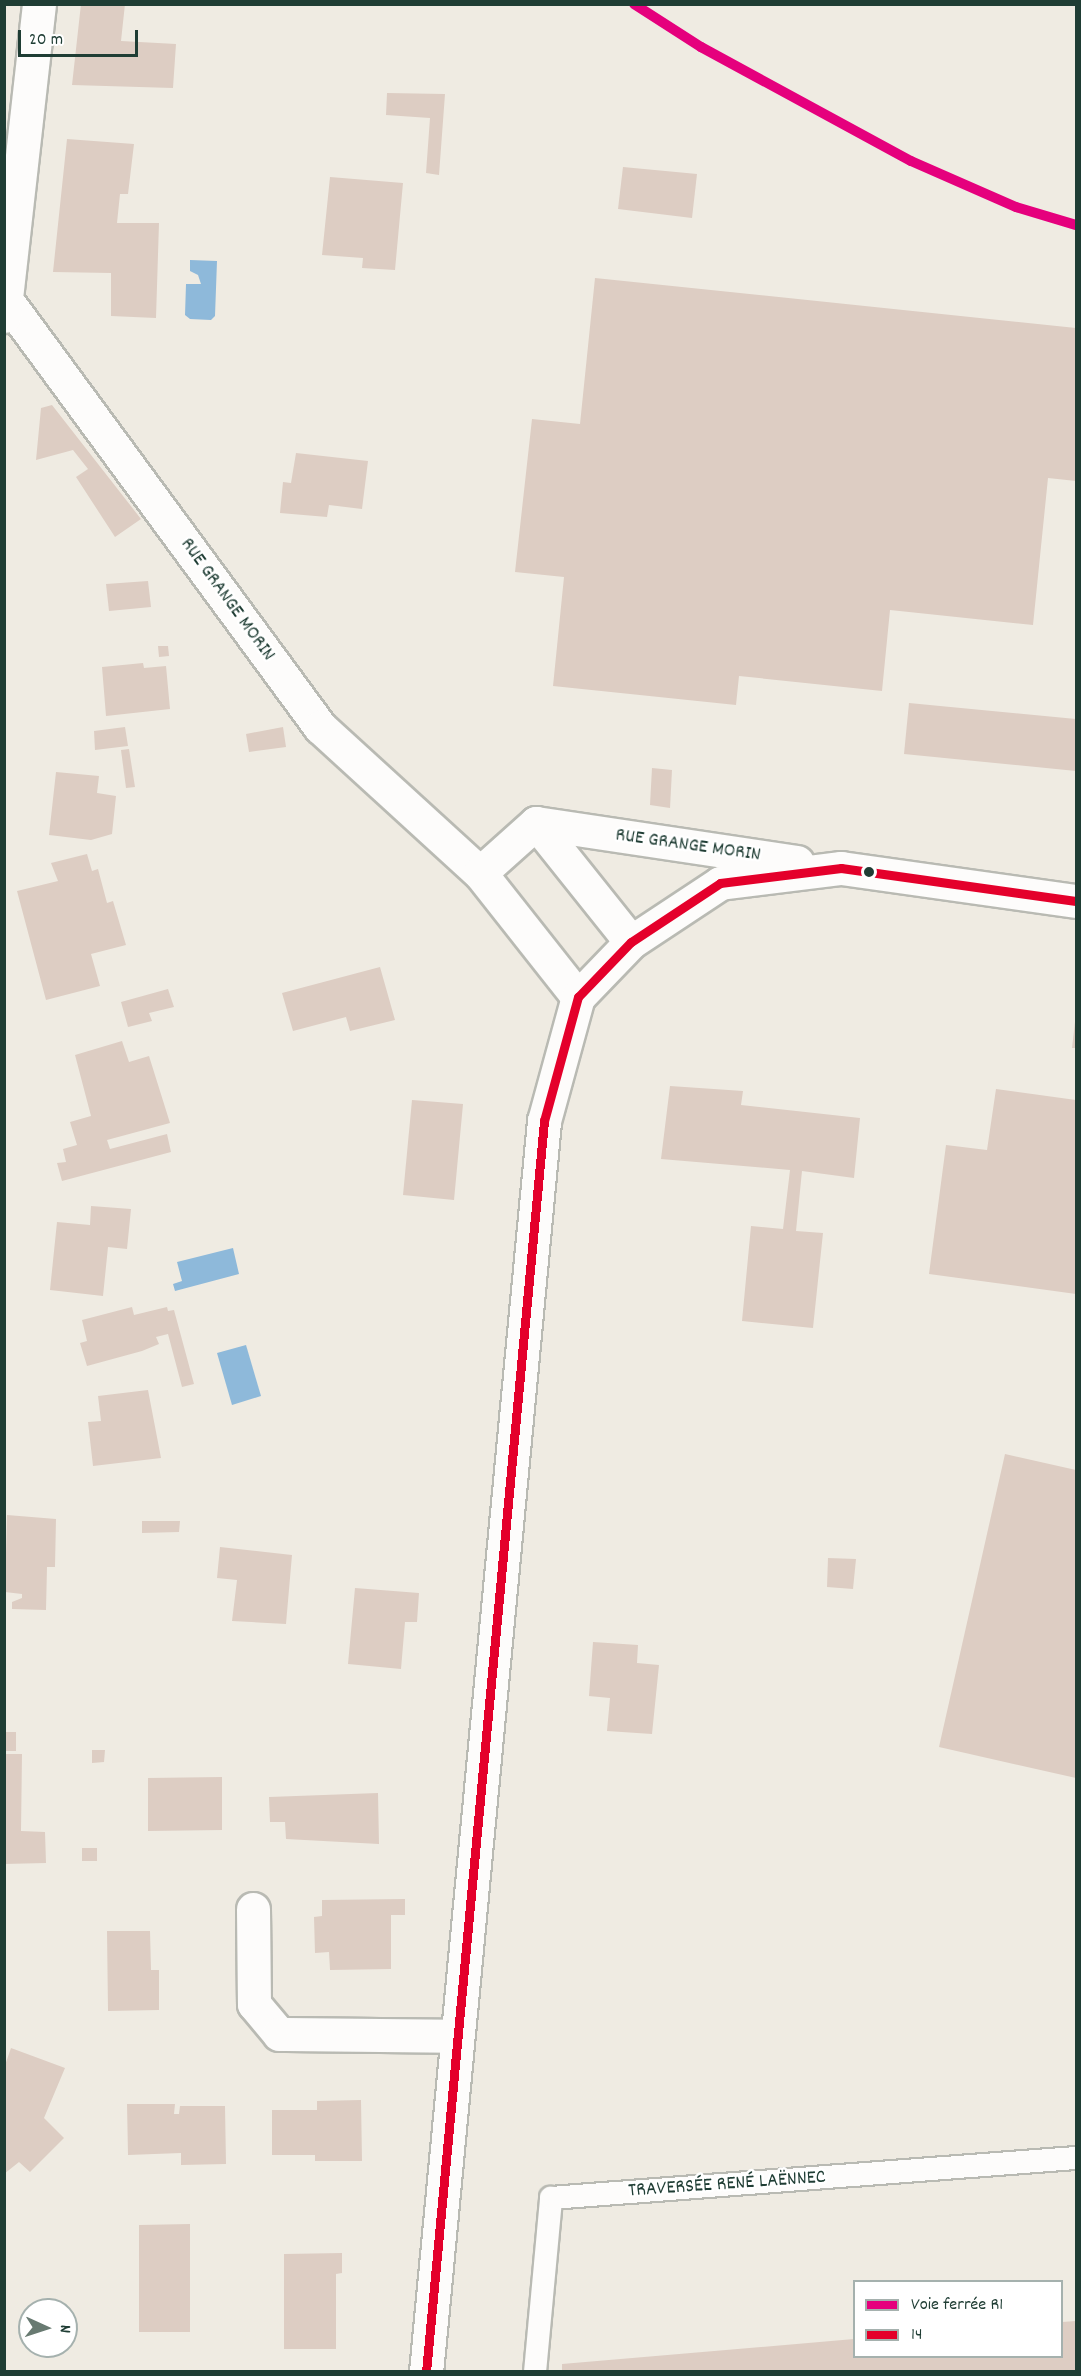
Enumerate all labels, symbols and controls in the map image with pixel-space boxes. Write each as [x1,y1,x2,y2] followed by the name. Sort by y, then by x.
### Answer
[21,18,141,56] scale bar
[29,28,63,53] text: 20 m
[174,534,280,666] street label: RUE GRANGE MORIN
[614,824,762,868] street label: RUE GRANGE MORIN
[863,866,875,878] unlabelled marker
[627,2166,827,2204] street label: TRAVERSÉE RENÉ LAËNNEC
[853,2280,1063,2358] legend
[911,2293,1003,2318] text: Voie ferrée R1
[18,2298,78,2358] north arrow
[911,2323,922,2348] text: 14
[53,2324,76,2333] text: N

